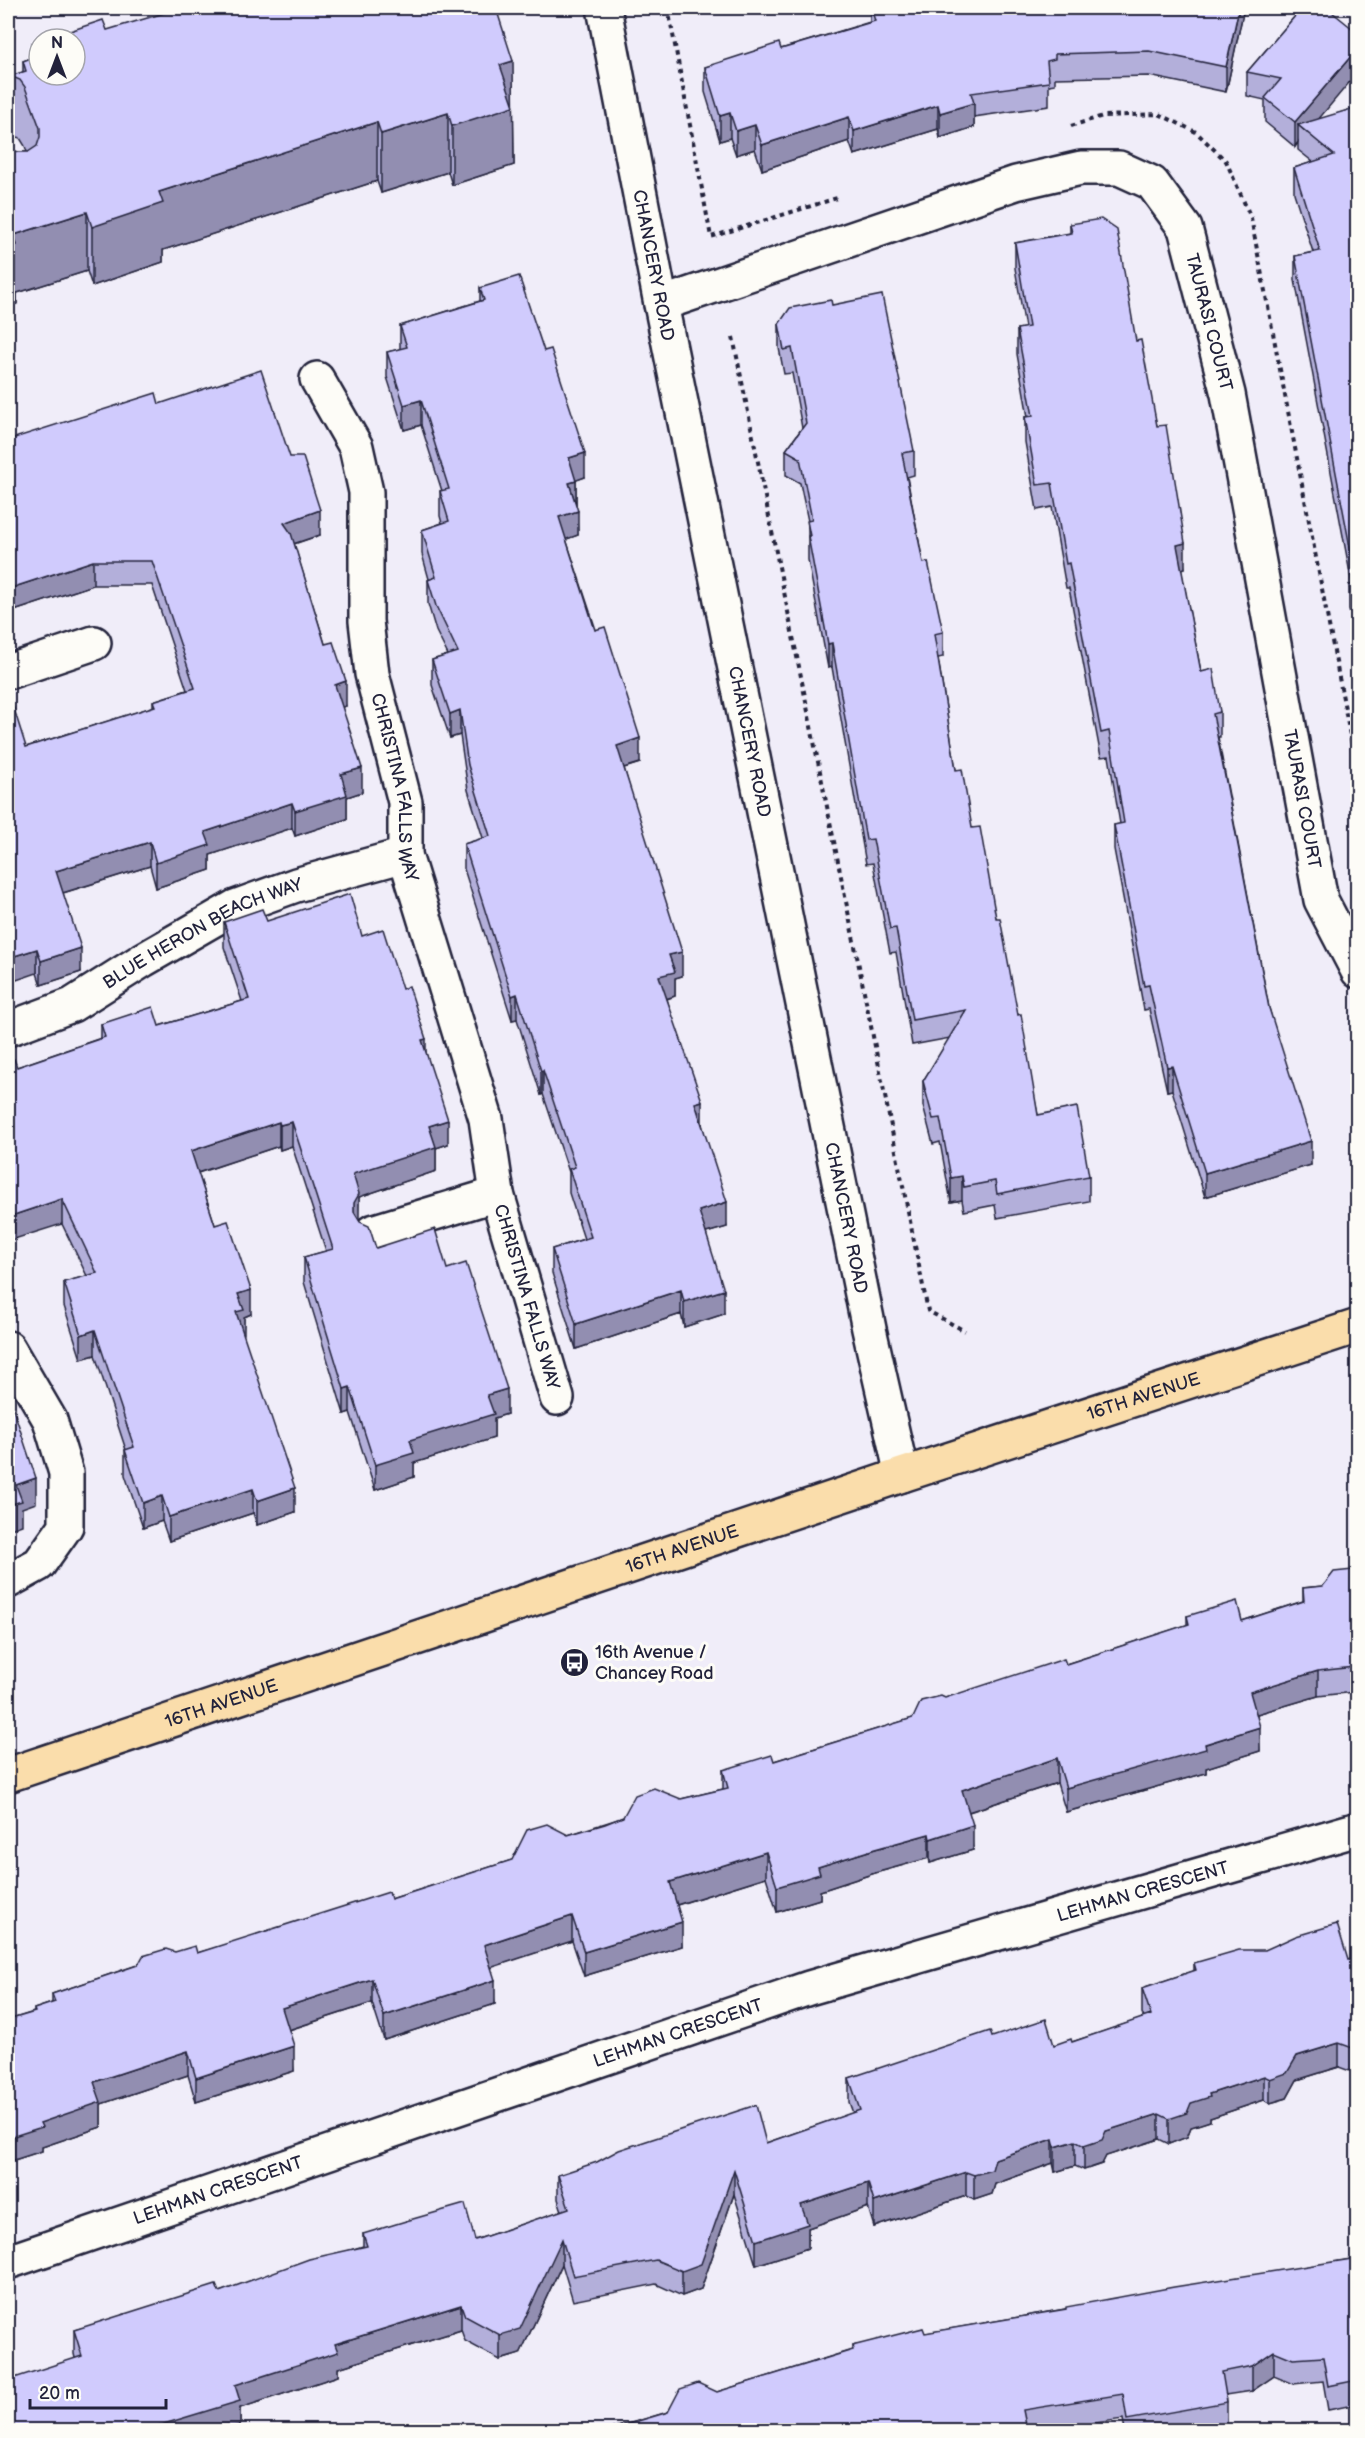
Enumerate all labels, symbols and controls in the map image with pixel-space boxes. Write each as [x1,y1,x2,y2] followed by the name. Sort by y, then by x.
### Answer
[27,27,87,87] north arrow
[51,34,63,53] text: N
[629,188,679,343] street label: CHANCERY ROAD
[1181,251,1237,393] street label: TAURASI COURT
[724,664,775,819] street label: CHANCERY ROAD
[367,691,423,884] street label: CHRISTINA FALLS WAY
[1279,728,1326,870] street label: TAURASI COURT
[99,873,305,993] street label: BLUE HERON BEACH WAY
[821,1141,872,1295] street label: CHANCERY ROAD
[490,1201,565,1392] street label: CHRISTINA FALLS WAY
[1084,1368,1203,1424] street label: 16TH AVENUE
[623,1520,741,1578] street label: 16TH AVENUE
[595,1642,714,1684] place label: 16th Avenue / Chancey Road
[558,1646,590,1678] bus stop icon: 16th Avenue / Chancey Road
[162,1675,281,1732] street label: 16TH AVENUE
[1054,1856,1231,1926] street label: LEHMAN CRESCENT
[590,1994,766,2072] street label: LEHMAN CRESCENT
[131,2151,306,2229] street label: LEHMAN CRESCENT
[30,2372,166,2410] scale bar
[39,2383,80,2404] text: 20 m

